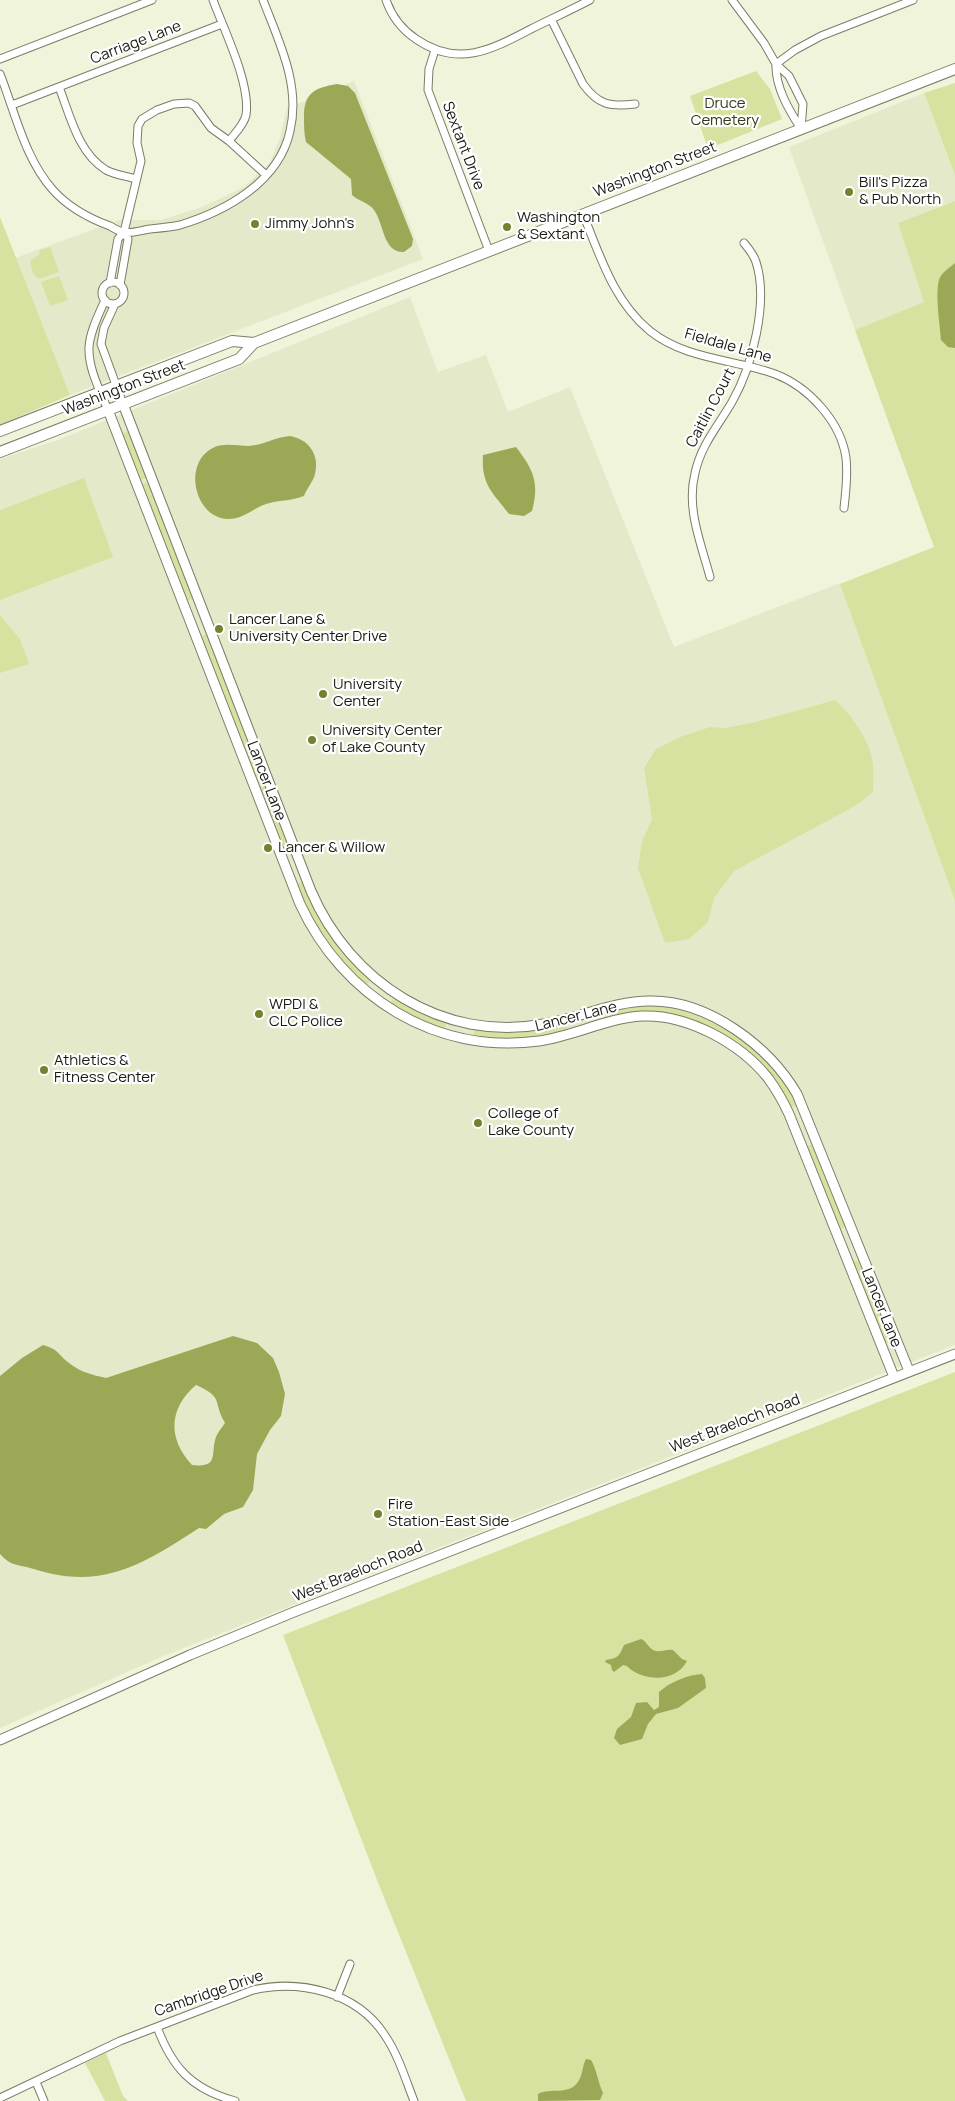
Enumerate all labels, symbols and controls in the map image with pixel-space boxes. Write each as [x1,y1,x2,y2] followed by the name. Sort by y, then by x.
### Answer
[88,17,184,69] street label: Carriage Lane
[691,95,759,130] park label: Druce Cemetery
[438,99,488,193] street label: Sextant Drive
[591,138,719,202] street label: Washington Street
[859,174,941,209] place label: Bill's Pizza & Pub North
[843,186,855,198] marker: Bill's Pizza & Pub North
[517,209,600,244] place label: Washington & Sextant
[265,215,354,233] place label: Jimmy John's
[249,218,261,230] marker: Jimmy John's
[501,221,513,233] marker: Washington & Sextant
[683,325,773,367] street label: Fieldale Lane
[60,356,188,420] street label: Washington Street
[683,365,739,451] street label: Caitlin Court
[229,611,387,646] place label: Lancer Lane & University Center Drive
[213,623,225,635] marker: Lancer Lane & University Center Drive
[333,676,402,711] place label: University Center
[317,688,329,700] marker: University Center
[322,722,442,757] place label: University Center of Lake County
[306,734,318,746] marker: University Center of Lake County
[243,739,289,823] street label: Lancer Lane
[278,839,385,857] place label: Lancer & Willow
[262,842,274,854] marker: Lancer & Willow
[269,996,343,1031] place label: WPDI & CLC Police
[533,998,619,1036] street label: Lancer Lane
[253,1008,265,1020] marker: WPDI & CLC Police
[54,1052,156,1087] place label: Athletics & Fitness Center
[38,1064,50,1076] marker: Athletics & Fitness Center
[488,1105,574,1140] place label: College of Lake County
[472,1117,484,1129] marker: College of Lake County
[857,1266,905,1350] street label: Lancer Lane
[667,1391,803,1457] street label: West Braeloch Road
[388,1496,509,1531] place label: Fire Station-East Side
[372,1508,384,1520] marker: Fire Station-East Side
[291,1538,425,1606] street label: West Braeloch Road
[152,1967,266,2021] street label: Cambridge Drive

